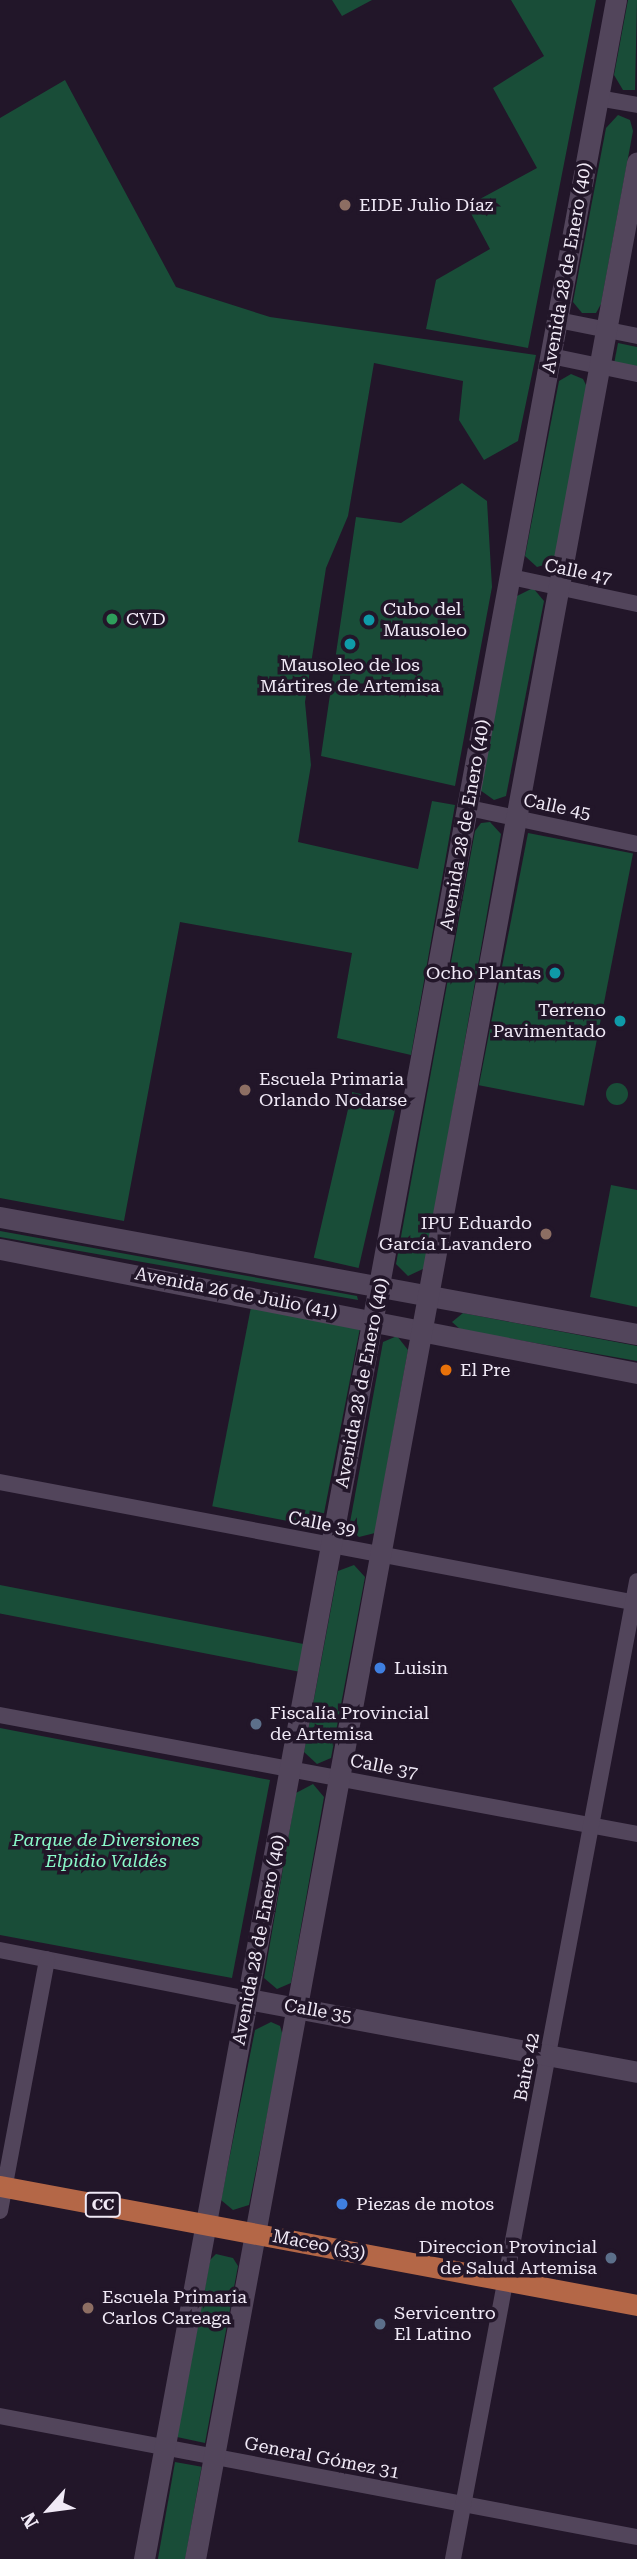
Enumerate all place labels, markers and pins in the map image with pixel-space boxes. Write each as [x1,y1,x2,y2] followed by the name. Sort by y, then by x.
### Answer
[359,194,493,216] place label: EIDE Julio Díaz
[337,197,353,213] marker: EIDE Julio Díaz
[383,599,467,642] place label: Cubo del Mausoleo
[126,608,166,630] place label: CVD
[104,611,120,627] marker: CVD
[361,612,377,628] marker: Cubo del Mausoleo
[342,636,358,652] marker: Mausoleo de los Mártires de Artemisa
[260,655,440,698] place label: Mausoleo de los Mártires de Artemisa
[426,962,541,984] place label: Ocho Plantas
[547,965,563,981] marker: Ocho Plantas
[493,1000,606,1042] place label: Terreno Pavimentado
[612,1013,628,1029] marker: Terreno Pavimentado
[259,1069,407,1112] place label: Escuela Primaria Orlando Nodarse
[237,1082,253,1098] marker: Escuela Primaria Orlando Nodarse
[379,1213,532,1256] place label: IPU Eduardo García Lavandero
[538,1226,554,1242] marker: IPU Eduardo García Lavandero
[460,1359,510,1381] place label: El Pre
[438,1362,454,1378] marker: El Pre
[394,1657,448,1679] place label: Luisin
[372,1660,388,1676] marker: Luisin
[270,1703,429,1746] place label: Fiscalía Provincial de Artemisa
[248,1716,264,1732] marker: Fiscalía Provincial de Artemisa
[356,2193,494,2215] place label: Piezas de motos
[334,2196,350,2212] marker: Piezas de motos
[419,2237,597,2280] place label: Direccion Provincial de Salud Artemisa
[603,2250,619,2266] marker: Direccion Provincial de Salud Artemisa
[102,2287,247,2330] place label: Escuela Primaria Carlos Careaga
[80,2300,96,2316] marker: Escuela Primaria Carlos Careaga
[394,2303,496,2346] place label: Servicentro El Latino
[372,2316,388,2332] marker: Servicentro El Latino

